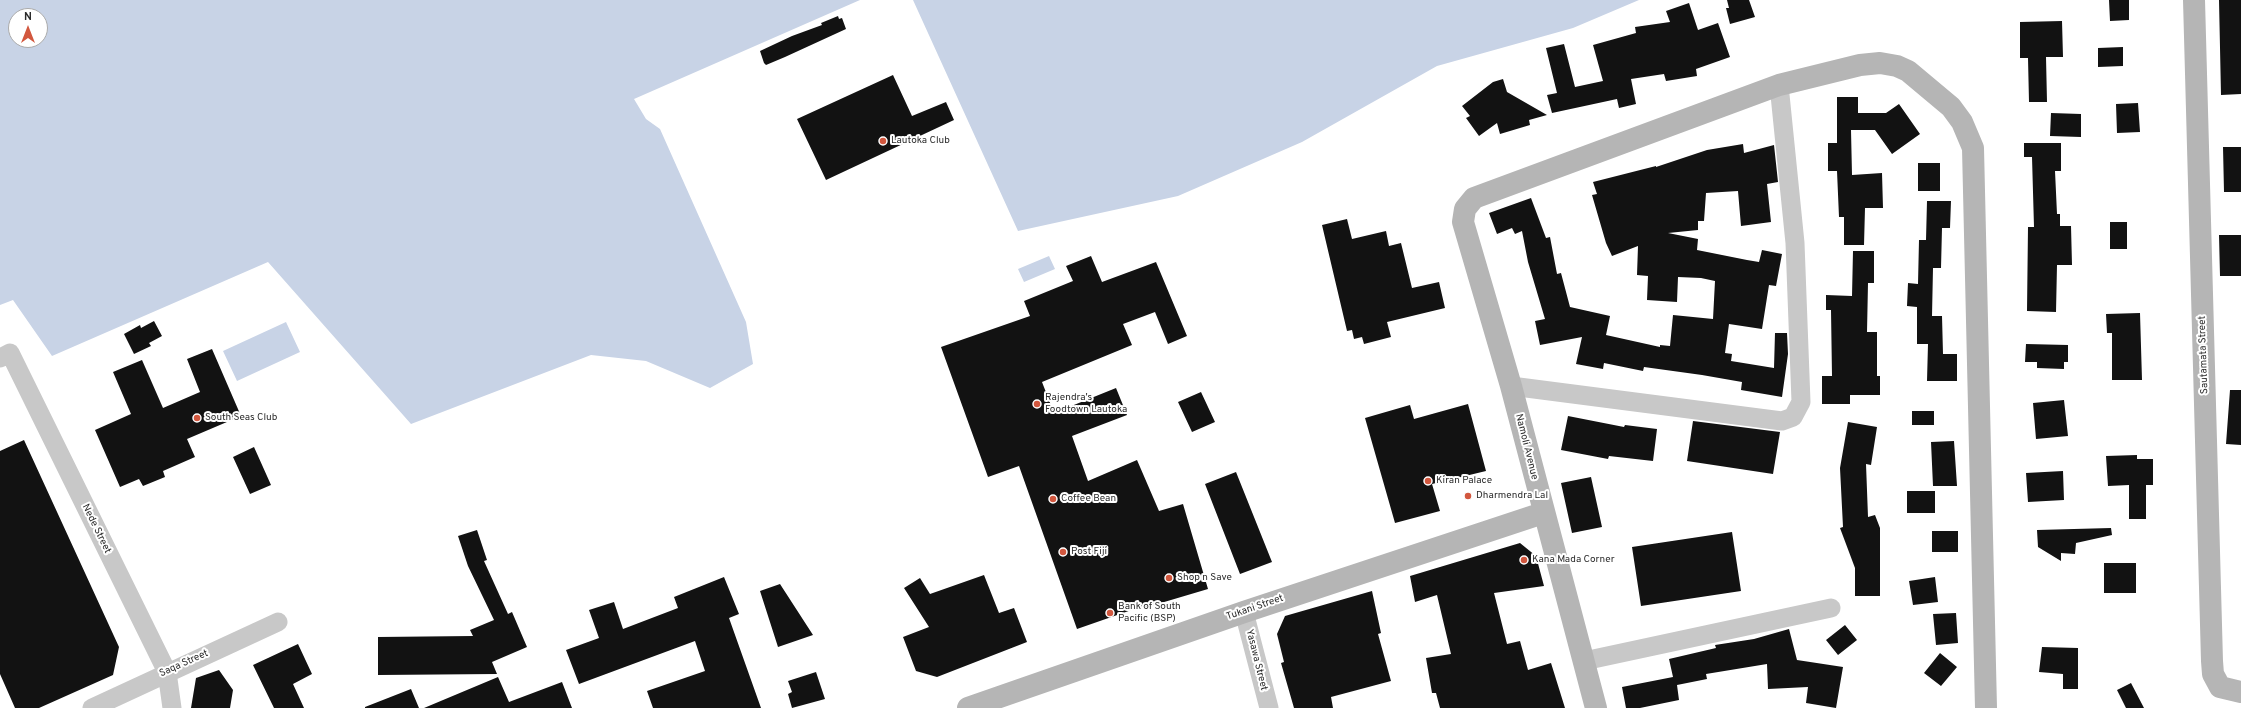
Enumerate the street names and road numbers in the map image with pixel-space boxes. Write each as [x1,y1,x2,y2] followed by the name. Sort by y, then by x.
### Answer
[2197,316,2211,394] street label: Sautamata Street
[1512,413,1540,481] street label: Namoli Avenue
[79,502,113,556] street label: Nede Street
[1225,593,1285,623] street label: Tukani Street
[1243,628,1269,692] street label: Yasawa Street
[158,648,210,680] street label: Saqa Street

